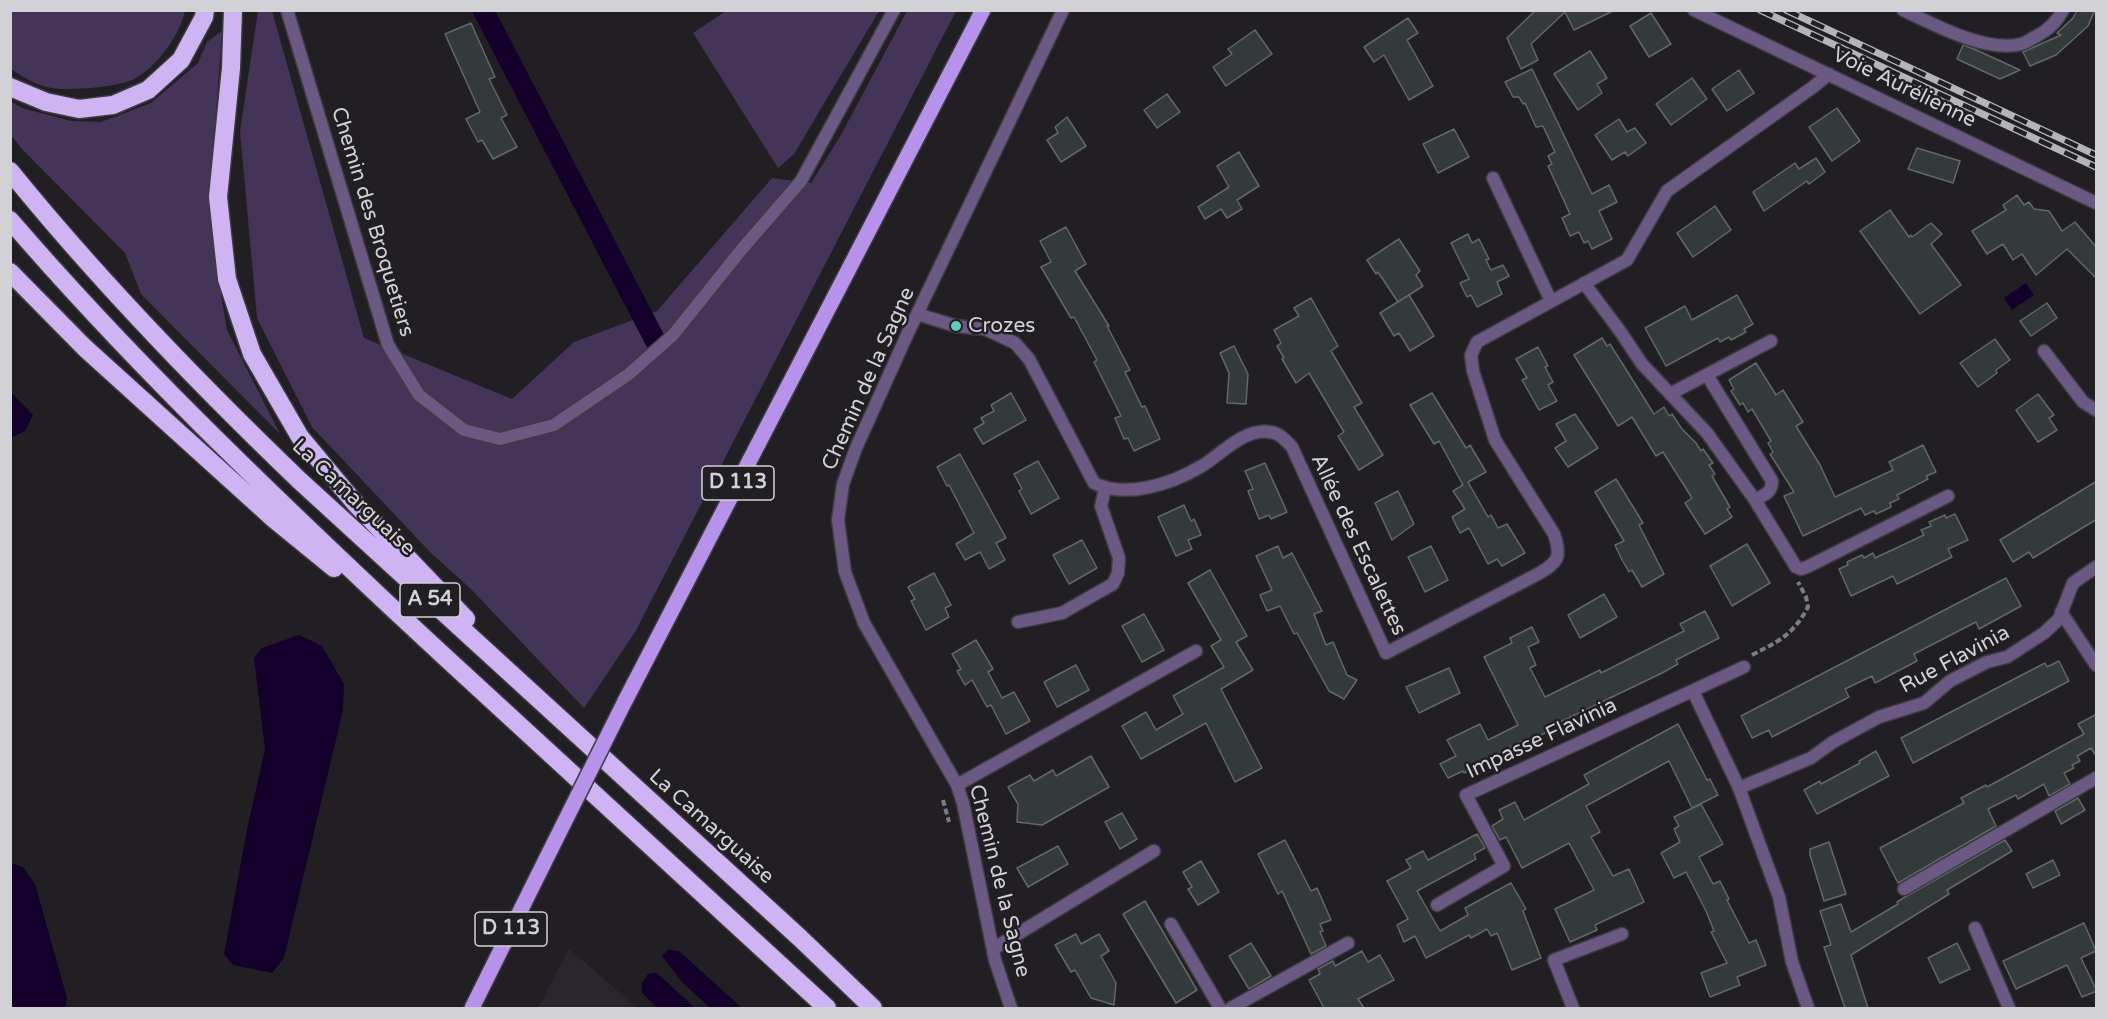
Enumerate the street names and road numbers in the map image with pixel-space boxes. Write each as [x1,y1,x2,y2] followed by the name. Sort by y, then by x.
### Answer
[1828,42,1980,134] street label: Voie Aurélienne
[325,104,419,340] street label: Chemin des Broquetiers
[817,284,921,474] street label: Chemin de la Sagne
[286,434,420,562] street label: La Camarguaise
[1305,450,1411,640] street label: Allée des Escalettes
[702,466,774,500] road number: D 113
[400,583,460,617] road number: A 54
[1896,621,2014,699] street label: Rue Flavinia
[1463,693,1621,785] street label: Impasse Flavinia
[643,764,779,890] street label: La Camarguaise
[963,782,1035,980] street label: Chemin de la Sagne
[475,912,547,946] road number: D 113

